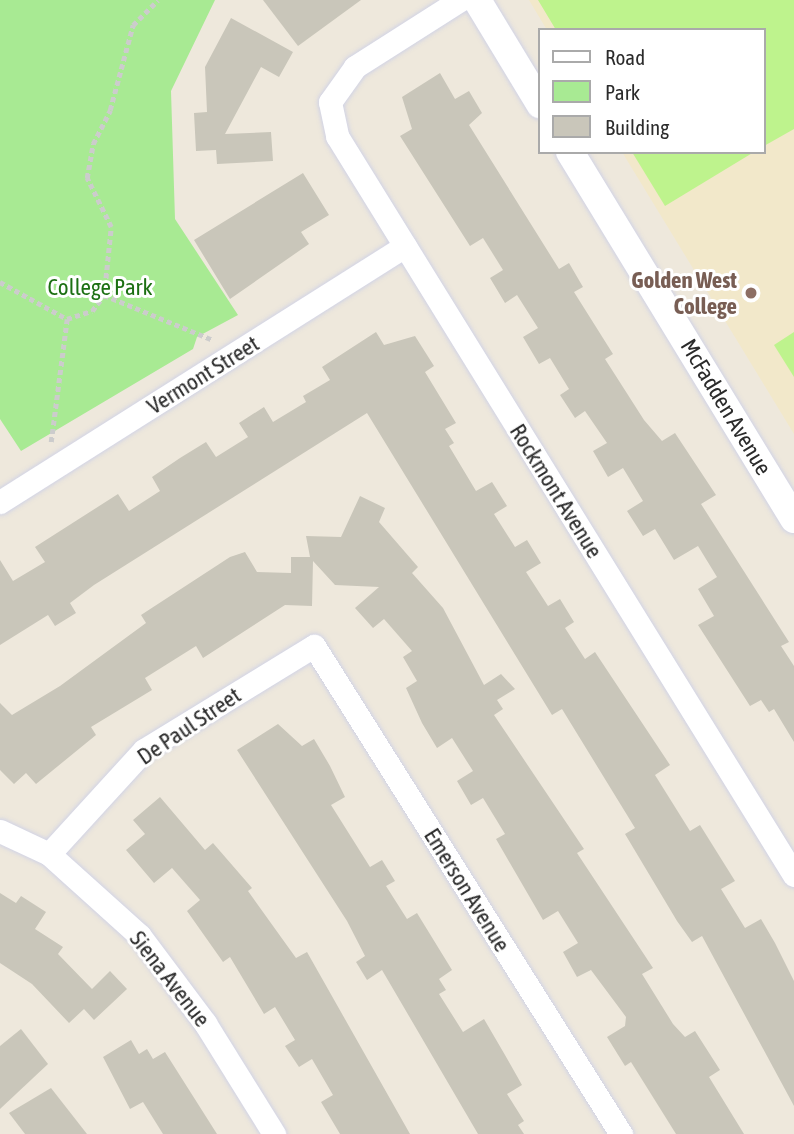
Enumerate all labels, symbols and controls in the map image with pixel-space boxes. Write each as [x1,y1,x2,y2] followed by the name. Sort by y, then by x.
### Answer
[538,28,766,154] legend
[605,45,645,69] text: Road
[605,80,640,104] text: Park
[605,115,669,139] text: Building
[631,266,737,320] place label: Golden West College
[48,273,152,301] park label: College Park
[743,285,759,301] marker: Golden West College
[142,330,264,420] street label: Vermont Street
[675,334,777,480] street label: McFadden Avenue
[504,419,608,563] street label: Rockmont Avenue
[132,681,246,771] street label: De Paul Street
[418,823,516,957] street label: Emerson Avenue
[124,926,216,1032] street label: Siena Avenue

